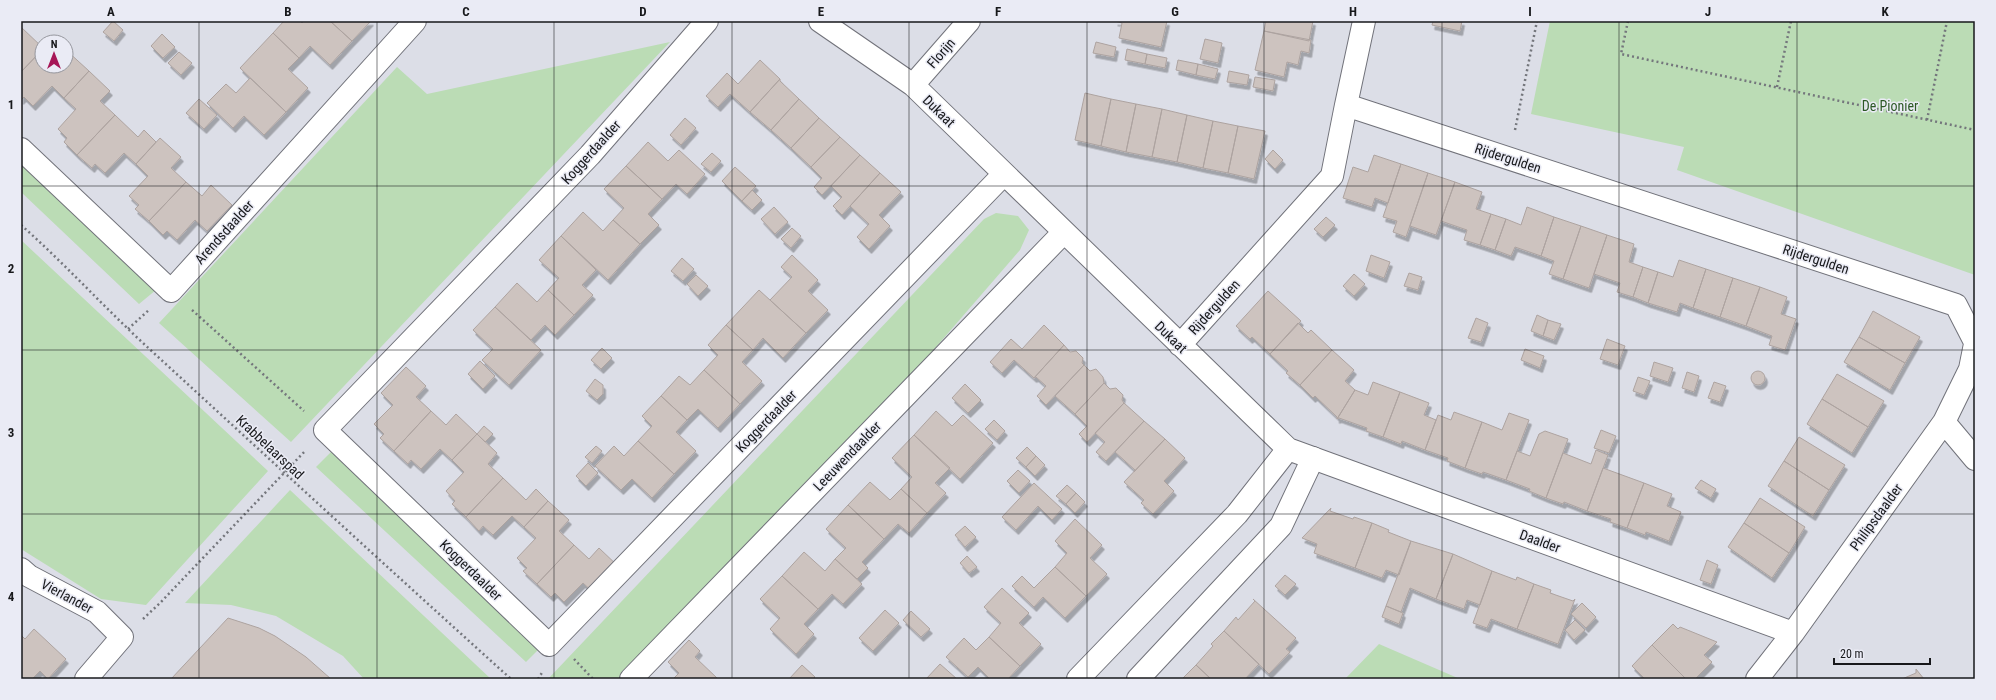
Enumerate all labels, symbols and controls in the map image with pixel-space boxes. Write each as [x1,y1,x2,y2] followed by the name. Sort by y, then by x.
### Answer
[107,4,115,19] text: A
[284,4,292,19] text: B
[462,4,470,19] text: C
[639,4,647,19] text: D
[818,4,825,19] text: E
[995,4,1001,19] text: F
[1171,4,1179,19] text: G
[1349,4,1357,19] text: H
[1528,4,1532,19] text: I
[1705,4,1711,19] text: J
[1881,4,1889,19] text: K
[34,34,74,74] north arrow
[924,35,958,71] street label: Florijn
[51,38,58,51] text: N
[920,92,958,130] street label: Dukaat
[8,97,14,112] text: 1
[1862,98,1918,114] park label: De Pionier
[558,117,624,187] street label: Koggerdaalder
[1473,140,1543,176] street label: Rijdergulden
[191,197,257,267] street label: Arendsdaalder
[1781,241,1851,277] street label: Rijdergulden
[8,261,15,276] text: 2
[1185,276,1243,338] street label: Rijdergulden
[1152,318,1190,356] street label: Dukaat
[732,387,800,455] street label: Koggerdaalder
[233,412,307,482] street label: Krabbelaarspad
[810,418,884,494] street label: Leeuwendaalder
[8,425,14,440] text: 3
[1846,480,1906,554] street label: Philipsdaalder
[1517,526,1563,556] street label: Daalder
[437,536,505,604] street label: Koggerdaalder
[38,576,96,616] street label: Vierlander
[8,589,15,604] text: 4
[1834,640,1930,666] scale bar
[1840,647,1864,661] text: 20 m

